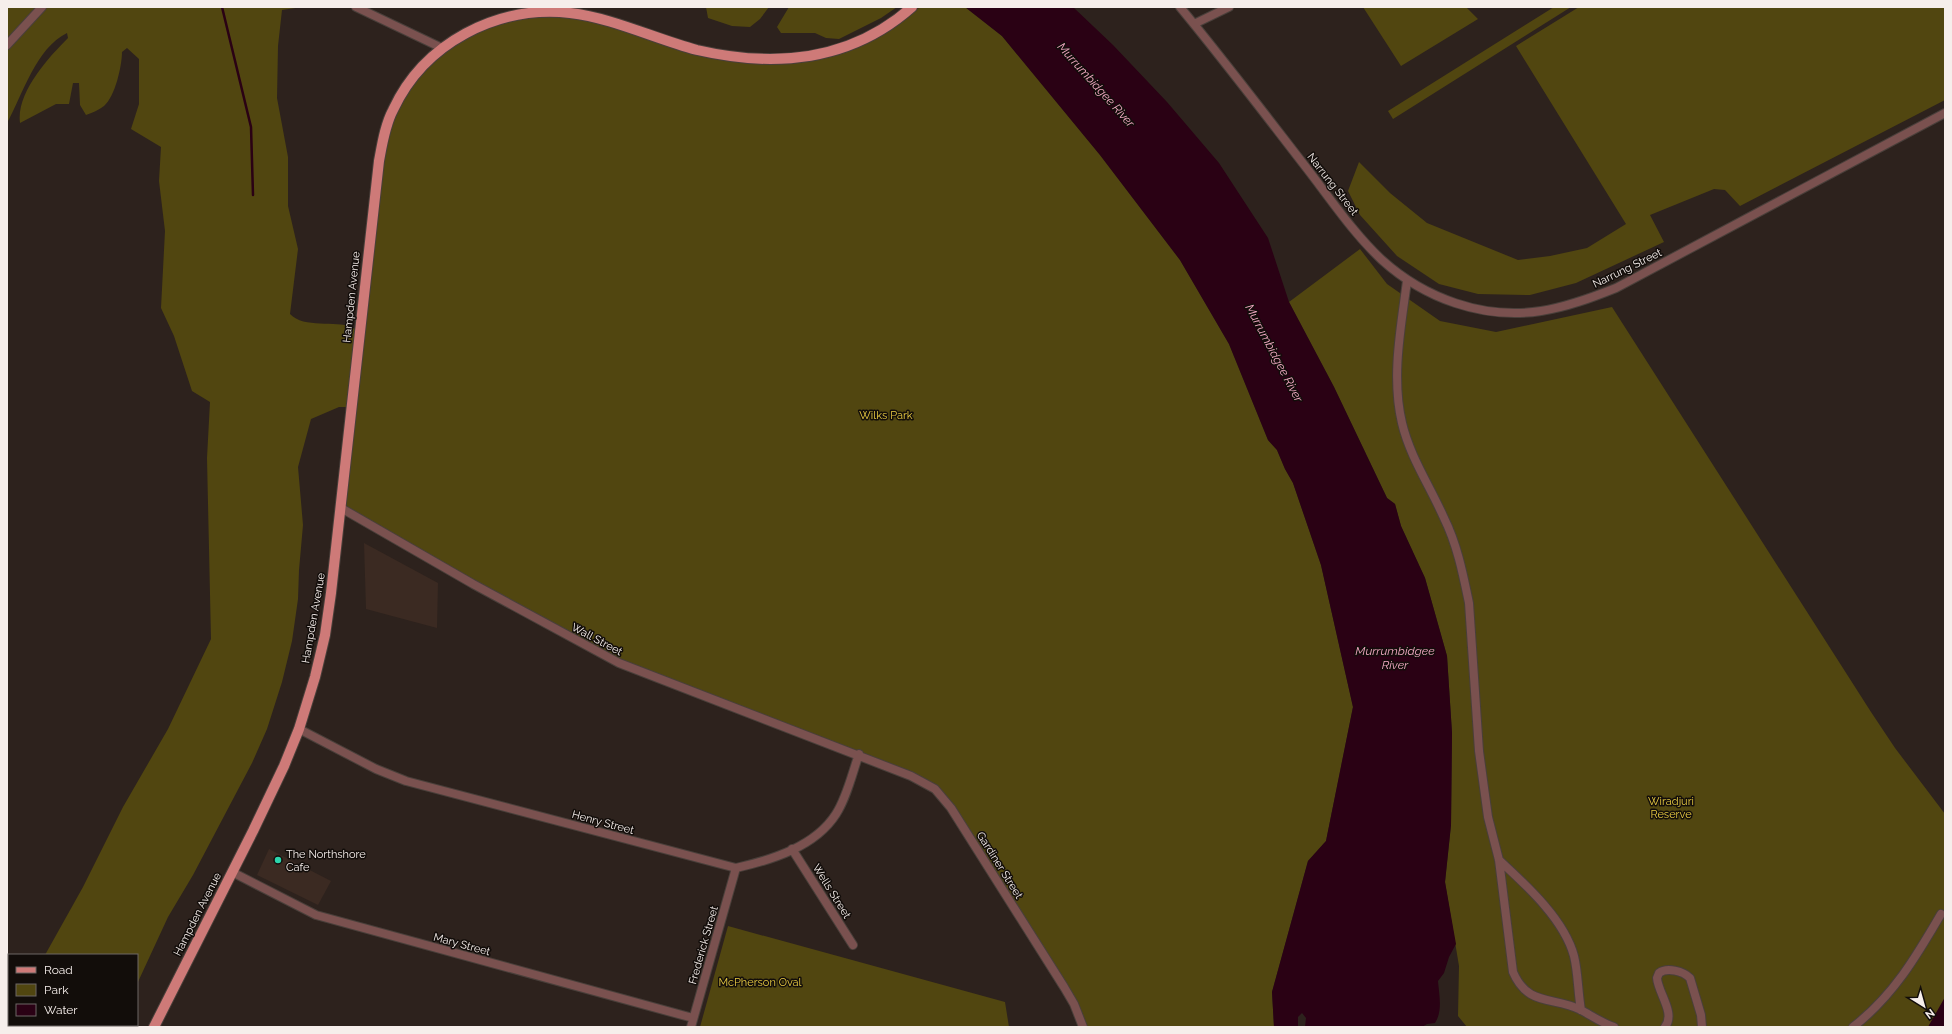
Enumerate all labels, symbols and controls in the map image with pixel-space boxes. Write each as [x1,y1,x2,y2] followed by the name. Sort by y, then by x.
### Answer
[1054,40,1138,131] water label: Murrumbidgee River
[1304,151,1361,218] street label: Narrung Street
[1591,246,1664,291] street label: Narrung Street
[340,250,363,343] street label: Hampden Avenue
[1242,302,1306,405] water label: Murrumbidgee River
[859,409,913,422] park label: Wilks Park
[299,571,328,664] street label: Hampden Avenue
[569,621,625,658] street label: Wall Street
[1355,644,1435,672] water label: Murrumbidgee River
[1648,795,1694,821] park label: Wiradjuri Reserve
[570,808,636,837] street label: Henry Street
[974,829,1026,901] street label: Gardiner Street
[286,848,366,874] place label: The Northshore Cafe
[273,855,283,865] marker: The Northshore Cafe
[810,862,854,921] street label: Wells Street
[171,870,224,958] street label: Hampden Avenue
[686,904,721,986] street label: Frederick Street
[432,931,492,958] street label: Mary Street
[8,954,138,1026] legend
[44,963,73,977] text: Road
[718,976,802,989] park label: McPherson Oval
[44,983,69,997] text: Park
[1904,986,1944,1026] north arrow
[44,1003,78,1017] text: Water
[1922,1006,1937,1021] text: N

